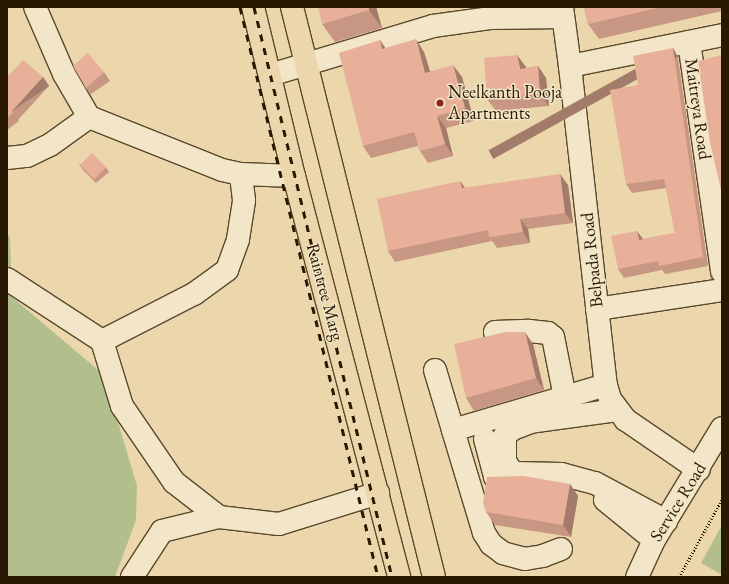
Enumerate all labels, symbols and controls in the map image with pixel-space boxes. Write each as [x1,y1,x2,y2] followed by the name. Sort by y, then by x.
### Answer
[680,57,716,161] street label: Maitreya Road
[448,82,562,124] place label: Neelkanth Pooja Apartments
[435,98,445,108] marker: Neelkanth Pooja Apartments
[576,211,608,309] street label: Belpada Road
[302,241,348,343] street label: Raintree Marg
[645,459,711,545] street label: Service Road

